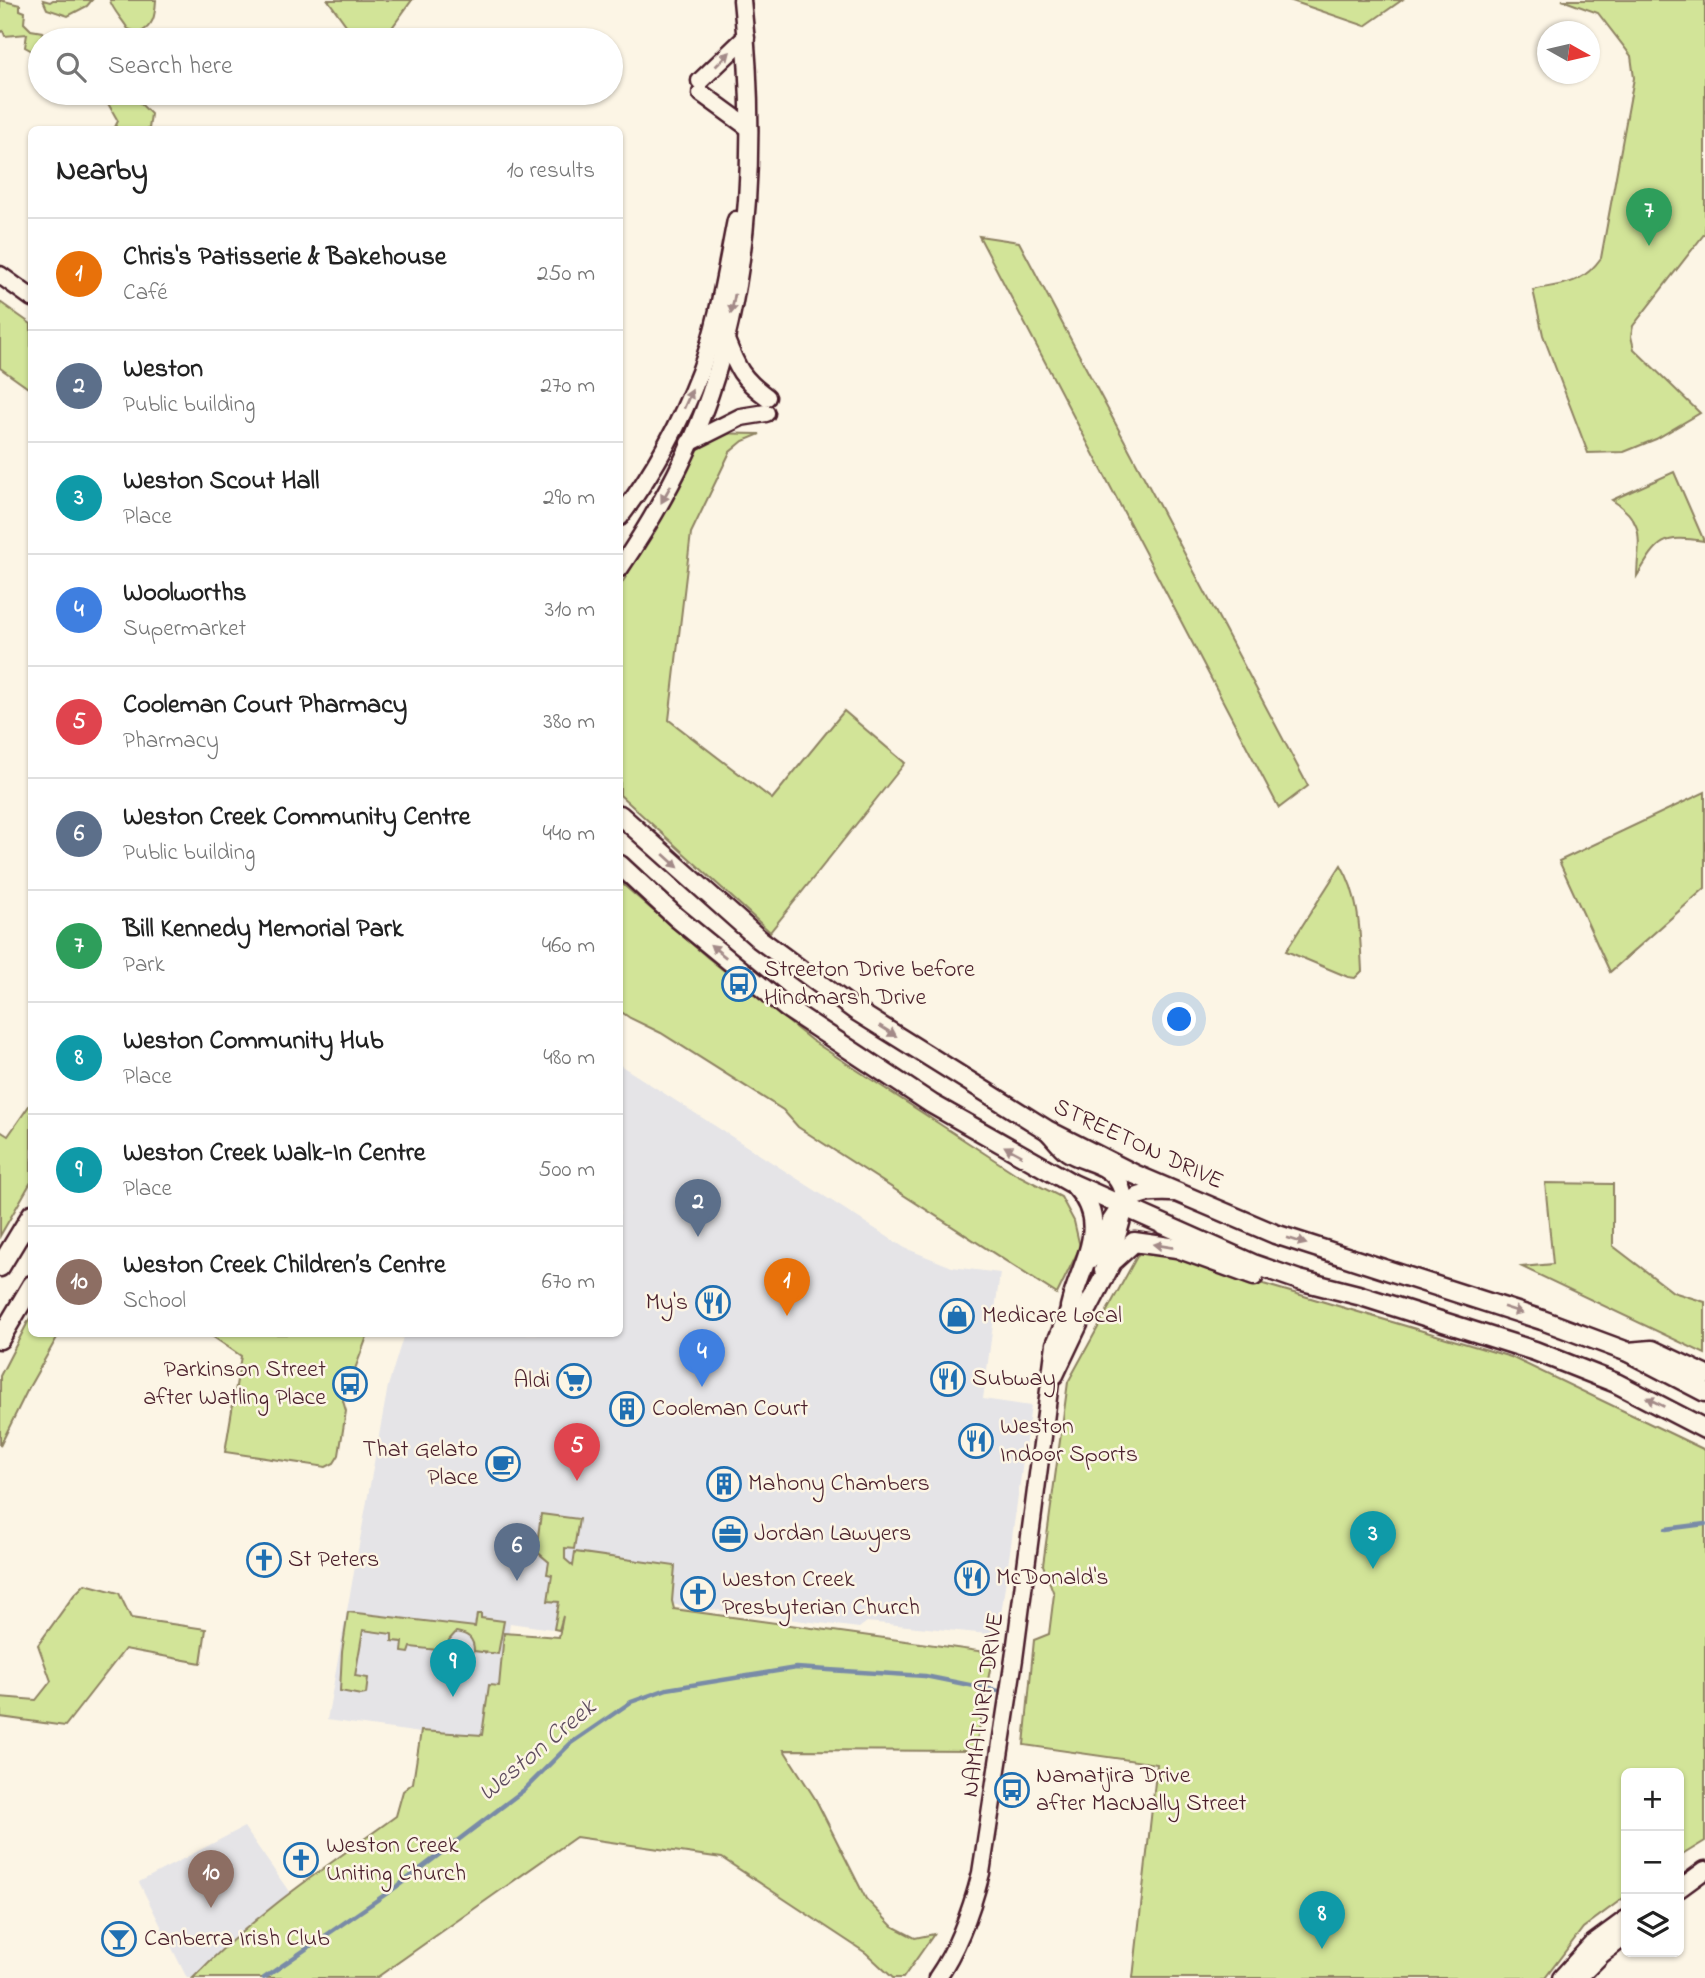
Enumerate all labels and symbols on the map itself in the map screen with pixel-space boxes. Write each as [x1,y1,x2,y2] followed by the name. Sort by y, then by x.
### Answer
[1537,21,1600,84] north arrow
[714,52,731,68] one-way arrow
[1626,188,1672,246] pin: 7
[728,293,739,315] one-way arrow
[682,389,694,409] one-way arrow
[660,484,671,504] one-way arrow
[662,852,679,868] one-way arrow
[709,944,727,959] one-way arrow
[764,953,975,1016] place label: Streeton Drive before Hindmarsh Drive
[720,965,758,1003] bus stop icon: Streeton Drive before Hindmarsh Drive
[1162,1002,1196,1036] your location
[878,1024,897,1037] one-way arrow
[1047,1090,1229,1200] street label: STREETON DRIVE
[1003,1145,1023,1157] one-way arrow
[675,1179,721,1237] pin: 2
[1286,1236,1307,1247] one-way arrow
[1152,1240,1174,1251] one-way arrow
[764,1258,810,1316] pin: 1
[694,1284,732,1322] restaurant icon: My's
[645,1286,688,1322] place label: My's
[938,1297,976,1335] shop icon: Medicare Local
[982,1299,1122,1334] place label: Medicare Local
[1503,1306,1524,1316] one-way arrow
[679,1329,725,1387] pin: 4
[143,1353,326,1416] place label: Parkinson Street after Watling Place
[929,1360,967,1398] restaurant icon: Subway
[555,1362,593,1400] supermarket icon: Aldi
[972,1362,1056,1398] place label: Subway
[513,1364,550,1399] place label: Aldi
[331,1365,369,1403] bus stop icon: Parkinson Street after Watling Place
[608,1390,646,1428] building icon: Cooleman Court
[652,1392,808,1427] place label: Cooleman Court
[1645,1397,1665,1409] one-way arrow
[1000,1410,1138,1473] place label: Weston Indoor Sports
[957,1422,995,1460] restaurant icon: Weston Indoor Sports
[554,1423,600,1481] pin: 5
[362,1433,478,1496] place label: That Gelato Place
[484,1445,522,1483] cafe icon: That Gelato Place
[705,1465,743,1503] building icon: Mahony Chambers
[748,1467,930,1503] place label: Mahony Chambers
[1350,1511,1396,1569] pin: 3
[711,1515,749,1553] office icon: Jordan Lawyers
[754,1517,911,1553] place label: Jordan Lawyers
[494,1523,540,1581] pin: 6
[245,1541,283,1579] church icon: St Peters
[288,1543,379,1578] place label: St Peters
[953,1559,991,1597] restaurant icon: McDonald's
[996,1561,1108,1596] place label: McDonald's
[722,1563,920,1627] place label: Weston Creek Presbyterian Church
[679,1575,717,1613] church icon: Weston Creek Presbyterian Church
[954,1610,1014,1800] street label: NAMATJIRA DRIVE
[430,1639,476,1697] pin: 9
[471,1689,606,1812] water label: Weston Creek
[1036,1759,1247,1823] place label: Namatjira Drive after MacNally Street
[993,1771,1031,1809] bus stop icon: Namatjira Drive after MacNally Street
[326,1829,466,1892] place label: Weston Creek Uniting Church
[282,1841,320,1879] church icon: Weston Creek Uniting Church
[188,1850,234,1908] pin: 10
[1299,1891,1345,1949] pin: 8
[100,1920,138,1958] bar icon: Canberra Irish Club
[144,1922,330,1957] place label: Canberra Irish Club

